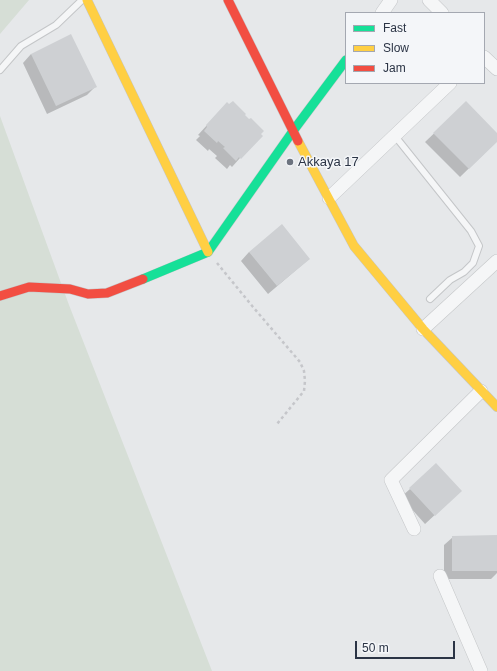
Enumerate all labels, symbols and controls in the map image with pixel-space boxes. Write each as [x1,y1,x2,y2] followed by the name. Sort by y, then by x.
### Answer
[345,12,485,84] legend
[383,21,406,35] text: Fast
[383,41,409,55] text: Slow
[383,61,406,75] text: Jam
[298,154,359,170] place label: Akkaya 17
[285,157,295,167] marker: Akkaya 17
[357,633,457,659] scale bar
[362,641,389,655] text: 50 m

